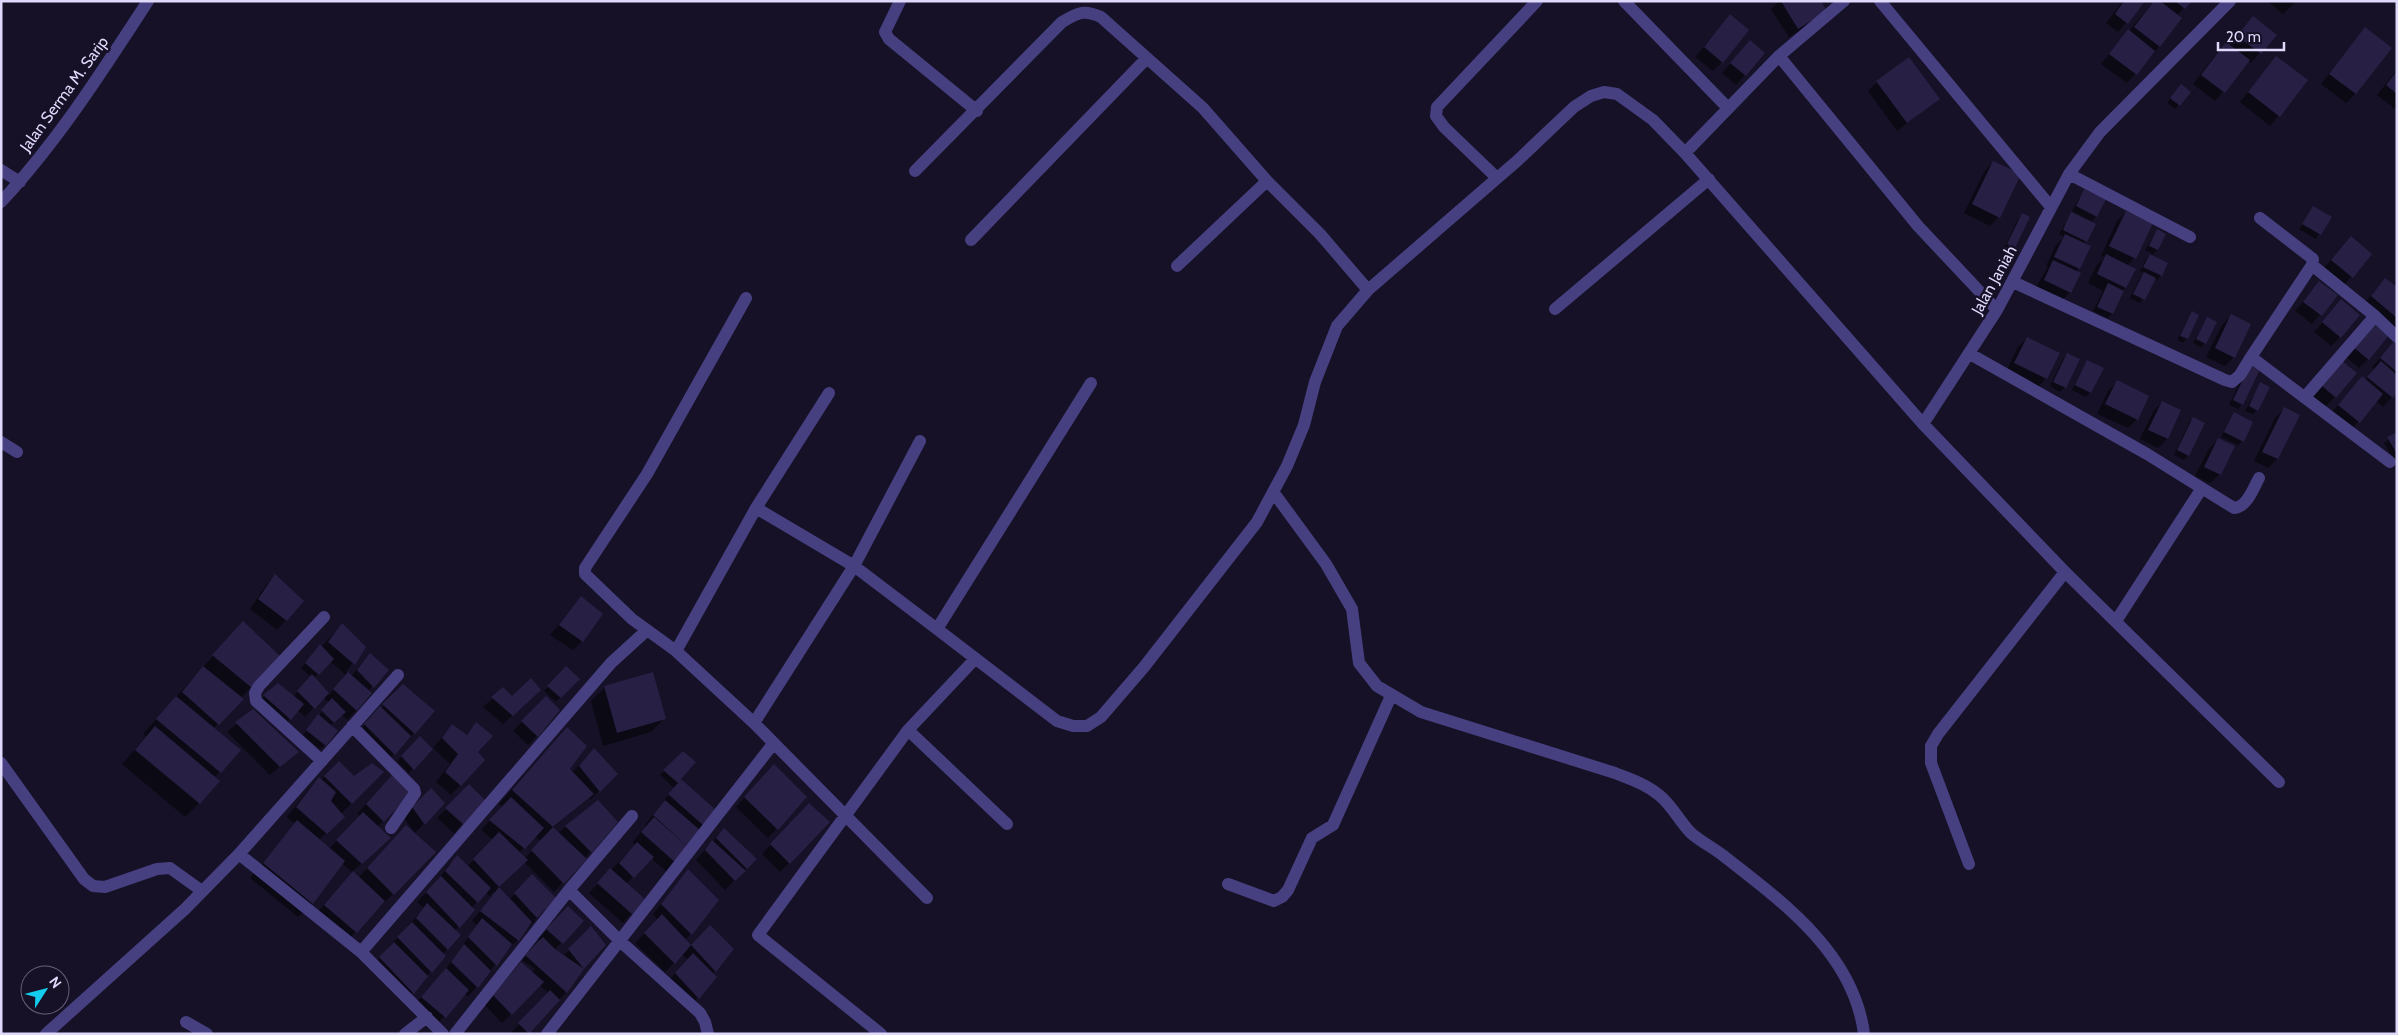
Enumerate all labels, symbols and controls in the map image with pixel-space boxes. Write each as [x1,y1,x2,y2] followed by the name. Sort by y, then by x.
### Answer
[2218,20,2284,52] scale bar
[2226,28,2261,46] text: 20 m
[15,33,112,156] street label: Jalan Serma M. Sarip
[1967,242,2021,319] street label: Jalan Janiah
[20,965,70,1015] north arrow
[45,973,66,992] text: N

